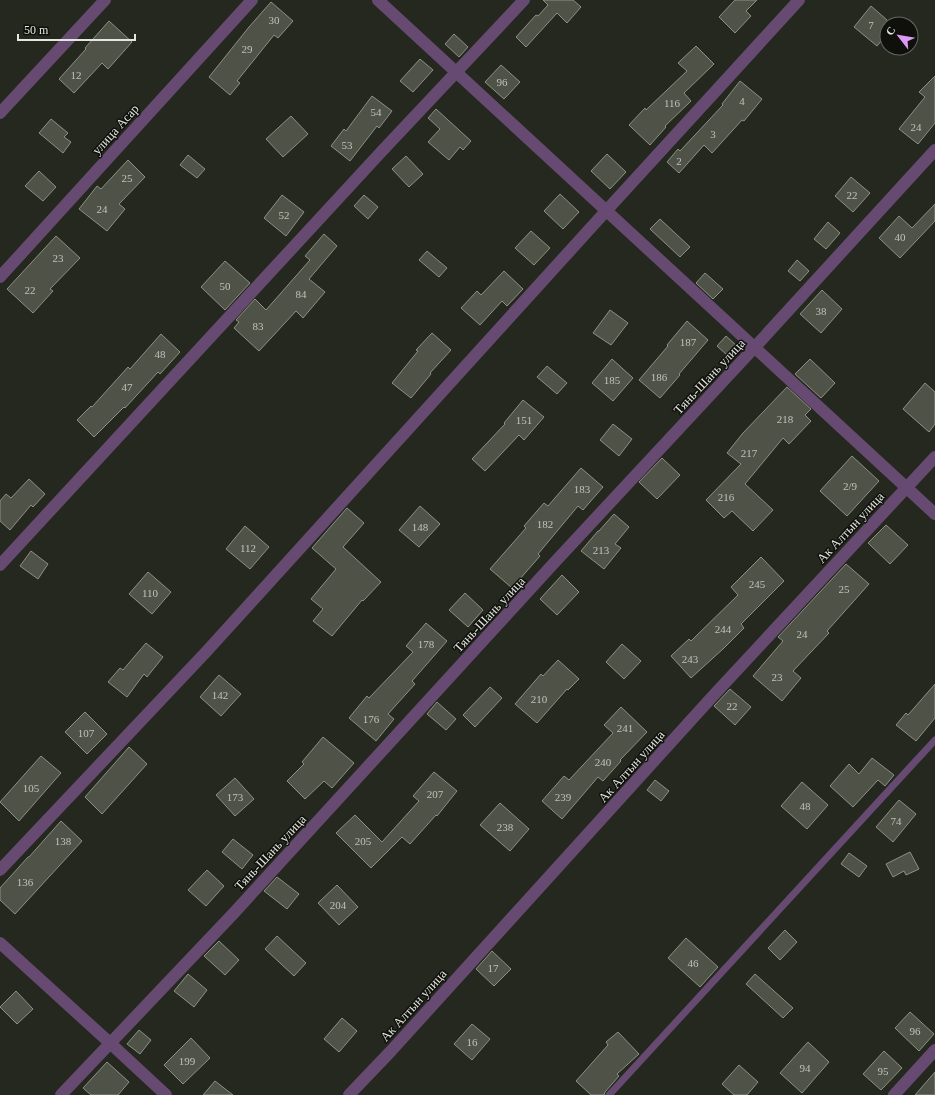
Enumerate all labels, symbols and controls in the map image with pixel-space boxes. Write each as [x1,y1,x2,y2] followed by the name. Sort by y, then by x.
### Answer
[269,14,280,26] house number: 30
[18,16,135,42] scale bar
[879,16,919,56] north arrow
[868,19,874,31] house number: 7
[24,23,49,37] text: 50 m
[883,24,898,37] text: С
[242,43,253,55] house number: 29
[71,69,82,81] house number: 12
[497,76,508,88] house number: 96
[739,95,745,107] house number: 4
[664,97,681,109] house number: 116
[89,101,142,158] street label: улица Асар
[371,106,382,118] house number: 54
[911,121,922,133] house number: 24
[710,128,716,140] house number: 3
[342,139,353,151] house number: 53
[676,155,682,167] house number: 2
[122,172,133,184] house number: 25
[847,189,858,201] house number: 22
[97,203,108,215] house number: 24
[279,209,290,221] house number: 52
[895,231,906,243] house number: 40
[53,252,64,264] house number: 23
[220,280,231,292] house number: 50
[25,284,36,296] house number: 22
[296,288,307,300] house number: 84
[816,305,827,317] house number: 38
[253,320,264,332] house number: 83
[671,335,748,417] street label: Тянь-Шань улица
[680,336,697,348] house number: 187
[155,348,166,360] house number: 48
[651,371,668,383] house number: 186
[604,374,621,386] house number: 185
[122,381,133,393] house number: 47
[777,413,794,425] house number: 218
[516,414,532,426] house number: 151
[741,447,758,459] house number: 217
[843,480,858,492] house number: 2/9
[574,483,591,495] house number: 183
[814,489,887,566] street label: Ак Алтын улица
[718,491,735,503] house number: 216
[537,518,553,530] house number: 182
[412,521,429,533] house number: 148
[240,542,256,554] house number: 112
[593,544,610,556] house number: 213
[451,573,528,655] street label: Тянь-Шань улица
[749,578,766,590] house number: 245
[839,583,850,595] house number: 25
[142,587,159,599] house number: 110
[715,623,732,635] house number: 244
[797,628,808,640] house number: 24
[418,638,435,650] house number: 178
[682,653,699,665] house number: 243
[772,671,783,683] house number: 23
[212,689,228,701] house number: 142
[531,693,548,705] house number: 210
[727,700,738,712] house number: 22
[363,713,380,725] house number: 176
[617,722,633,734] house number: 241
[78,727,95,739] house number: 107
[595,727,668,805] street label: Ак Алтын улица
[595,756,612,768] house number: 240
[23,782,40,794] house number: 105
[427,788,444,800] house number: 207
[227,791,244,803] house number: 173
[555,791,572,803] house number: 239
[800,800,811,812] house number: 48
[232,811,309,893] street label: Тянь-Шань улица
[891,815,902,827] house number: 74
[497,821,514,833] house number: 238
[55,835,72,847] house number: 138
[355,835,372,847] house number: 205
[17,876,34,888] house number: 136
[330,899,347,911] house number: 204
[688,957,699,969] house number: 46
[488,962,499,974] house number: 17
[377,966,450,1044] street label: Ак Алтын улица
[910,1025,921,1037] house number: 96
[467,1036,478,1048] house number: 16
[179,1055,196,1067] house number: 199
[800,1062,811,1074] house number: 94
[878,1065,889,1077] house number: 95

